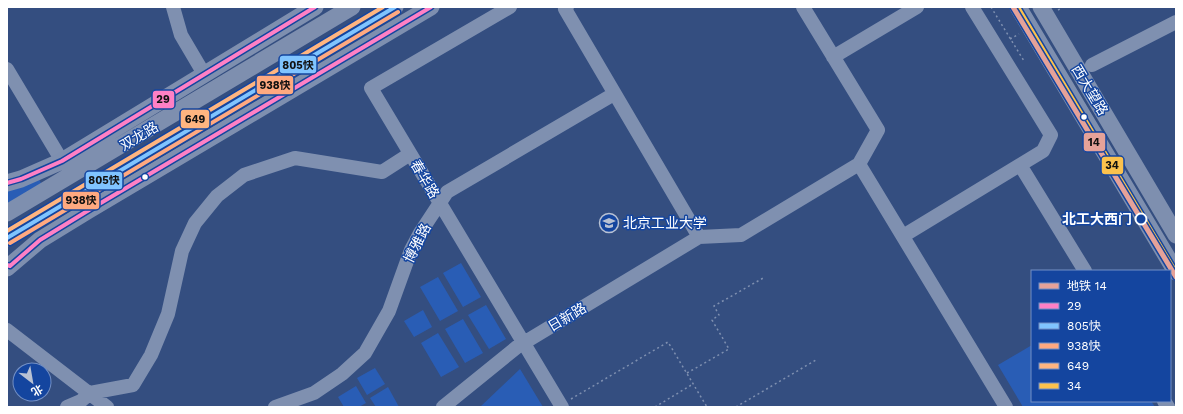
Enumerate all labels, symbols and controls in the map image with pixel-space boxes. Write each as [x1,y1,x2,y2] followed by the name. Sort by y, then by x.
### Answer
[279,55,317,74] line badge: 805快
[282,59,314,72] text: 805快
[1069,62,1111,118] street label: 西大望路
[256,75,294,95] line badge: 938快
[259,79,291,92] text: 938快
[152,90,175,109] line badge: 29
[156,93,170,106] text: 29
[180,109,210,129] line badge: 649
[1079,112,1089,122] unlabelled marker
[185,113,206,126] text: 649
[117,118,161,154] street label: 双龙路
[1083,132,1106,152] line badge: 14
[1088,136,1100,149] text: 14
[1101,156,1124,175] line badge: 34
[407,157,443,201] street label: 春华路
[1105,159,1119,172] text: 34
[85,171,123,190] line badge: 805快
[140,172,150,182] unlabelled marker
[88,174,120,187] text: 805快
[62,191,100,210] line badge: 938快
[65,194,97,207] text: 938快
[1062,211,1132,227] place label: 北工大西门
[598,212,620,234] school or university icon: 北京工业大学
[1134,212,1148,226] marker: 北工大西门
[623,215,707,231] place label: 北京工业大学
[400,221,434,265] street label: 博雅路
[1031,270,1171,402] legend
[1067,279,1107,293] text: 地铁 14
[545,299,589,335] street label: 日新路
[1067,299,1081,313] text: 29
[1067,319,1101,333] text: 805快
[1067,339,1101,353] text: 938快
[1067,359,1089,373] text: 649
[12,362,52,402] north arrow
[1067,379,1081,393] text: 34
[29,382,45,399] text: 北

